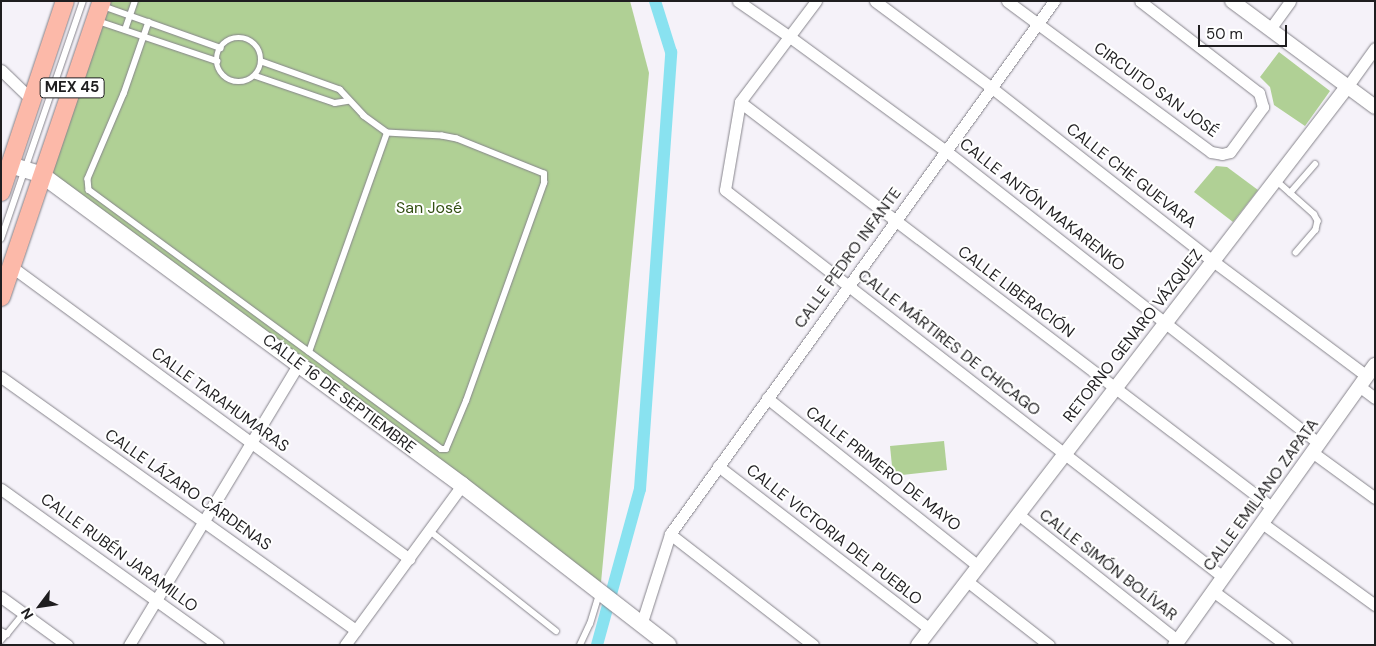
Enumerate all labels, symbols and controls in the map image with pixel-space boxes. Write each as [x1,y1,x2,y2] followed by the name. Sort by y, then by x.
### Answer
[1201,15,1290,47] scale bar
[1206,24,1243,44] text: 50 m
[1090,38,1222,142] street label: CIRCUITO SAN JOSÉ
[40,76,104,100] road number: MEX 45
[1062,119,1200,233] street label: CALLE CHE GUEVARA
[956,134,1128,276] street label: CALLE ANTÓN MAKARENKO
[790,184,906,332] street label: CALLE PEDRO INFANTE
[396,198,462,218] park label: San José
[954,242,1078,342] street label: CALLE LIBERACIÓN
[1060,246,1206,426] street label: RETORNO GENARO VÁZQUEZ
[854,266,1044,420] street label: CALLE MÁRTIRES DE CHICAGO
[259,330,419,458] street label: CALLE 16 DE SEPTIEMBRE
[147,344,293,456] street label: CALLE TARAHUMARAS
[802,403,964,535] street label: CALLE PRIMERO DE MAYO
[1199,415,1323,575] street label: CALLE EMILIANO ZAPATA
[101,425,275,555] street label: CALLE LÁZARO CÁRDENAS
[742,460,926,610] street label: CALLE VICTORIA DEL PUEBLO
[37,489,201,617] street label: CALLE RUBÉN JARAMILLO
[1035,505,1181,625] street label: CALLE SIMÓN BOLÍVAR
[15,581,65,631] north arrow
[17,605,37,623] text: N

